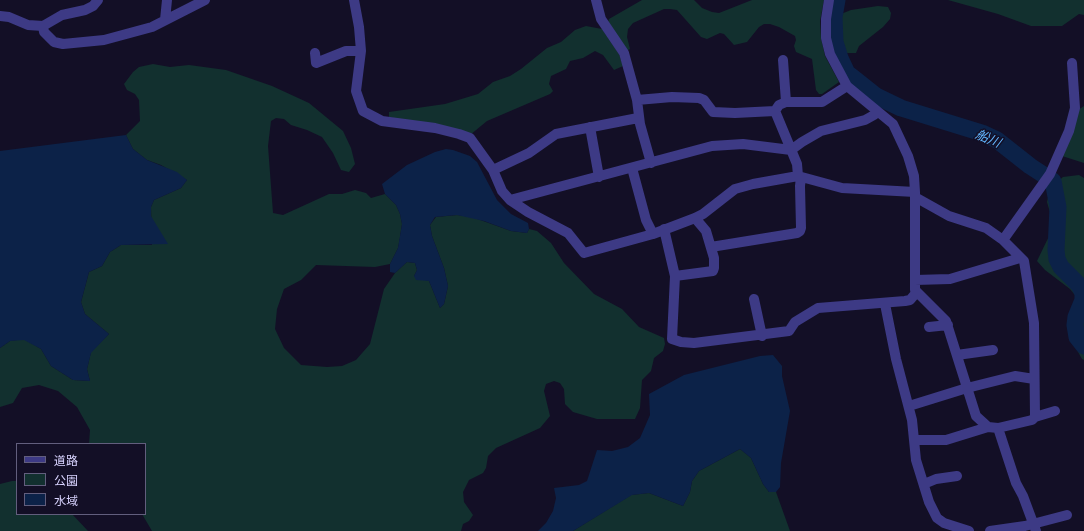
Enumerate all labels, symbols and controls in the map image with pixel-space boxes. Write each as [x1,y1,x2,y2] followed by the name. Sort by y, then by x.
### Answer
[973,127,1003,151] water label: 船川
[16,443,146,515] legend
[54,453,78,468] text: 道路
[54,473,78,488] text: 公園
[54,493,78,508] text: 水域

